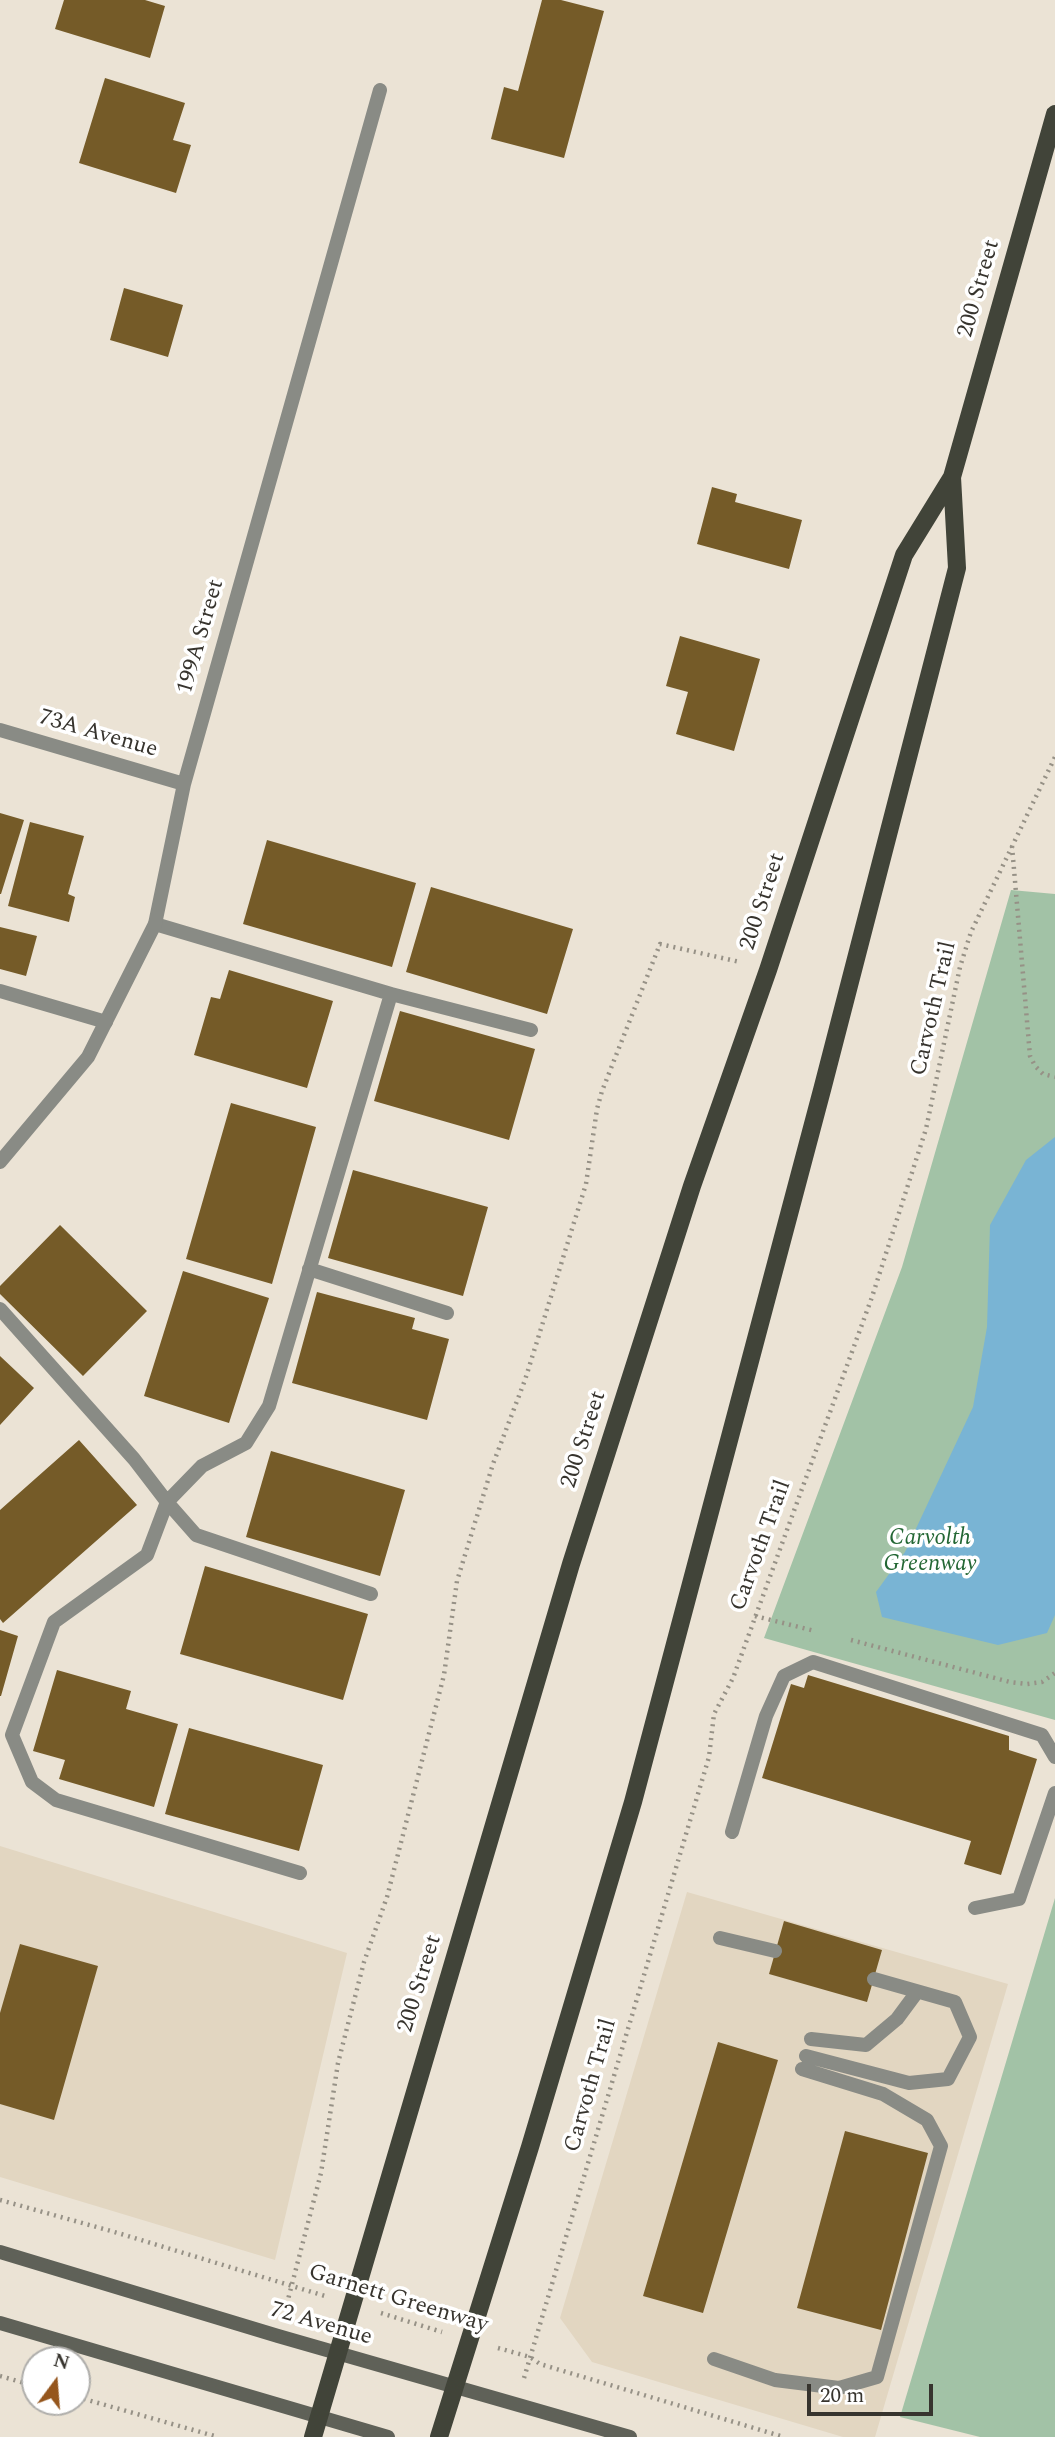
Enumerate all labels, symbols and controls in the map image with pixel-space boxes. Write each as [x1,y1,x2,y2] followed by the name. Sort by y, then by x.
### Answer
[953,237,1007,341] street label: 200 Street
[172,577,232,697] street label: 199A Street
[36,705,160,765] street label: 73A Avenue
[735,850,793,954] street label: 200 Street
[906,939,964,1079] street label: Carvoth Trail
[556,1388,614,1492] street label: 200 Street
[726,1477,798,1615] street label: Carvoth Trail
[884,1525,976,1579] park label: Carvolth Greenway
[393,1932,449,2036] street label: 200 Street
[560,2016,624,2156] street label: Carvoth Trail
[305,2260,491,2340] street label: Garnett Greenway
[267,2297,375,2353] street label: 72 Avenue
[21,2346,91,2416] north arrow
[50,2346,73,2378] text: N
[810,2370,936,2414] scale bar
[820,2380,864,2412] text: 20 m

